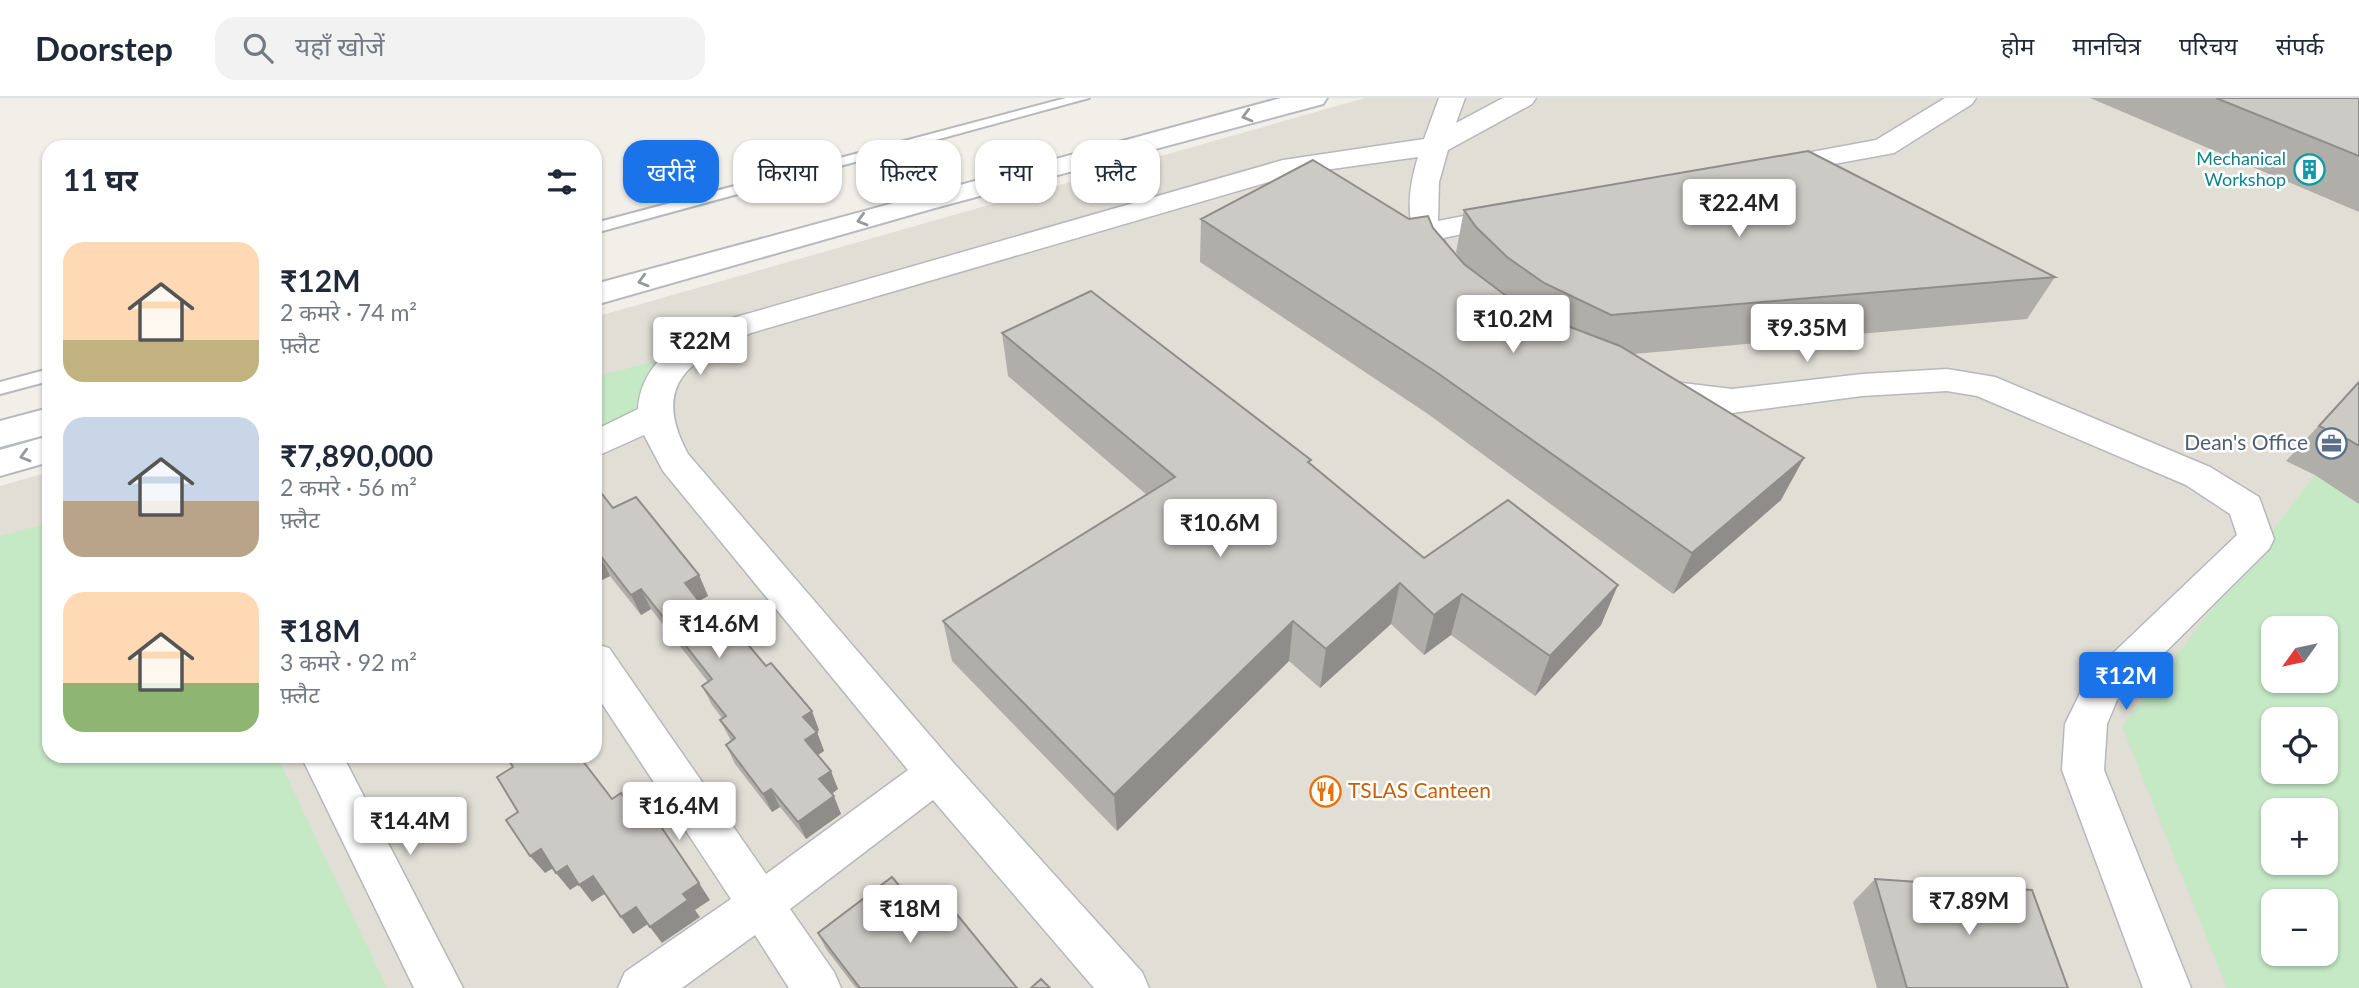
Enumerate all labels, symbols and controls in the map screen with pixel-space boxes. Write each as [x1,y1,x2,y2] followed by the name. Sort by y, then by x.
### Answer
[215,17,705,80] search box
[35,28,173,68] text: Doorstep
[239,29,277,67] icon: search
[295,30,385,62] text: यहाँ खोजें
[2001,31,2034,60] text: होम
[2072,31,2141,60] text: मानचित्र
[2179,31,2238,60] text: परिचय
[2276,31,2324,60] text: संपर्क
[1241,107,1253,122] one-way arrow
[623,140,719,203] chip: खरीदें
[733,140,842,203] chip: किराया
[856,140,961,203] chip: फ़िल्टर
[975,140,1057,203] chip: नया
[1071,140,1160,203] chip: फ़्लैट
[2196,147,2286,190] place label: Mechanical Workshop
[2292,152,2326,186] building icon: Mechanical Workshop
[63,161,138,197] text: 11 घर
[543,163,581,201] icon: filters
[1682,180,1796,239] pin: ₹22.4M
[1699,188,1779,216] text: ₹22.4M
[856,211,868,226] one-way arrow
[280,262,361,298] text: ₹12M
[119,270,203,354] icon: home
[637,273,649,288] one-way arrow
[1456,296,1570,355] pin: ₹10.2M
[280,298,417,326] text: 2 कमरे · 74 m²
[1473,304,1553,332] text: ₹10.2M
[1750,304,1864,364] pin: ₹9.35M
[1767,313,1847,341] text: ₹9.35M
[659,317,741,377] pin: ₹22M
[669,326,731,354] text: ₹22M
[280,330,320,358] text: फ़्लैट
[2314,426,2348,460] office icon: Dean's Office
[2184,429,2308,454] place label: Dean's Office
[280,437,433,473] text: ₹7,890,000
[119,445,203,529] icon: home
[19,447,31,462] one-way arrow
[280,473,417,501] text: 2 कमरे · 56 m²
[1163,500,1277,559] pin: ₹10.6M
[280,505,320,533] text: फ़्लैट
[1180,508,1260,536] text: ₹10.6M
[662,601,776,660] pin: ₹14.6M
[679,609,759,637] text: ₹14.6M
[280,612,361,648] text: ₹18M
[2261,616,2338,693] north arrow
[2261,616,2338,966] map controls
[119,620,203,704] icon: home
[280,648,417,676] text: 3 कमरे · 92 m²
[2085,652,2167,712] pin: ₹12M
[2095,661,2157,689] text: ₹12M
[280,680,320,708] text: फ़्लैट
[2261,707,2338,784] button: locate
[1308,774,1342,808] restaurant icon: TSLAS Canteen
[1348,777,1491,802] place label: TSLAS Canteen
[622,782,736,842] pin: ₹16.4M
[639,791,719,819] text: ₹16.4M
[353,798,467,857] pin: ₹14.4M
[2261,798,2338,875] button: +
[370,806,450,834] text: ₹14.4M
[1912,878,2026,937] pin: ₹7.89M
[869,886,951,945] pin: ₹18M
[1929,886,2009,914] text: ₹7.89M
[2261,889,2338,966] button: −
[879,894,941,922] text: ₹18M

